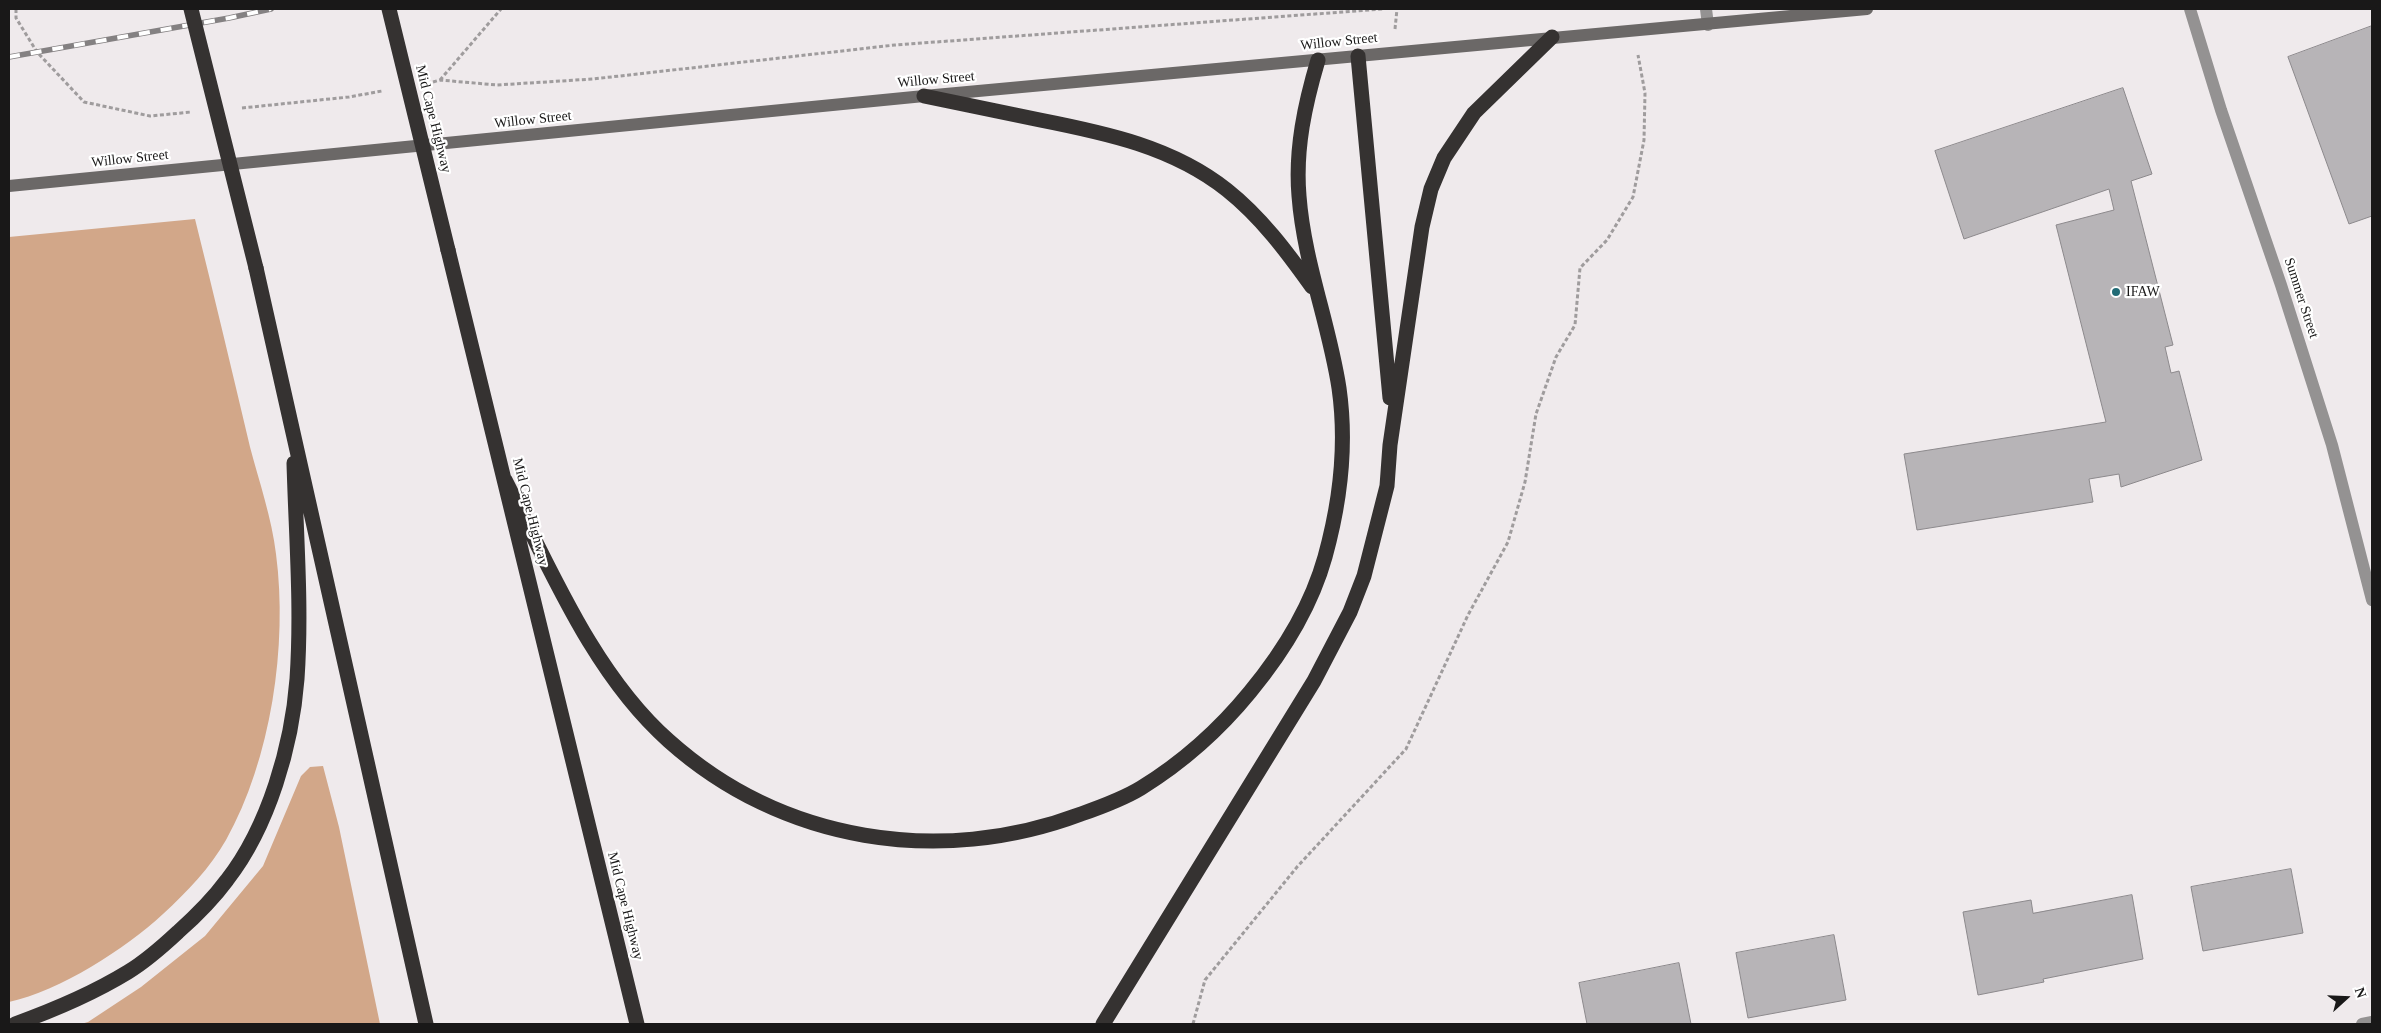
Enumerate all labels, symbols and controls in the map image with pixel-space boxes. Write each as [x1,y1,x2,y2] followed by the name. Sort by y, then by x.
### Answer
[1300,30,1378,54] street label: Willow Street
[411,63,455,175] street label: Mid Cape Highway
[897,68,975,92] street label: Willow Street
[494,108,572,132] street label: Willow Street
[91,147,169,171] street label: Willow Street
[2280,256,2322,340] street label: Summer Street
[2126,284,2160,300] place label: IFAW
[2110,286,2122,298] marker: IFAW
[508,456,552,568] street label: Mid Cape Highway
[603,850,647,962] street label: Mid Cape Highway
[2321,973,2371,1023] north arrow
[2352,985,2369,1000] text: N

